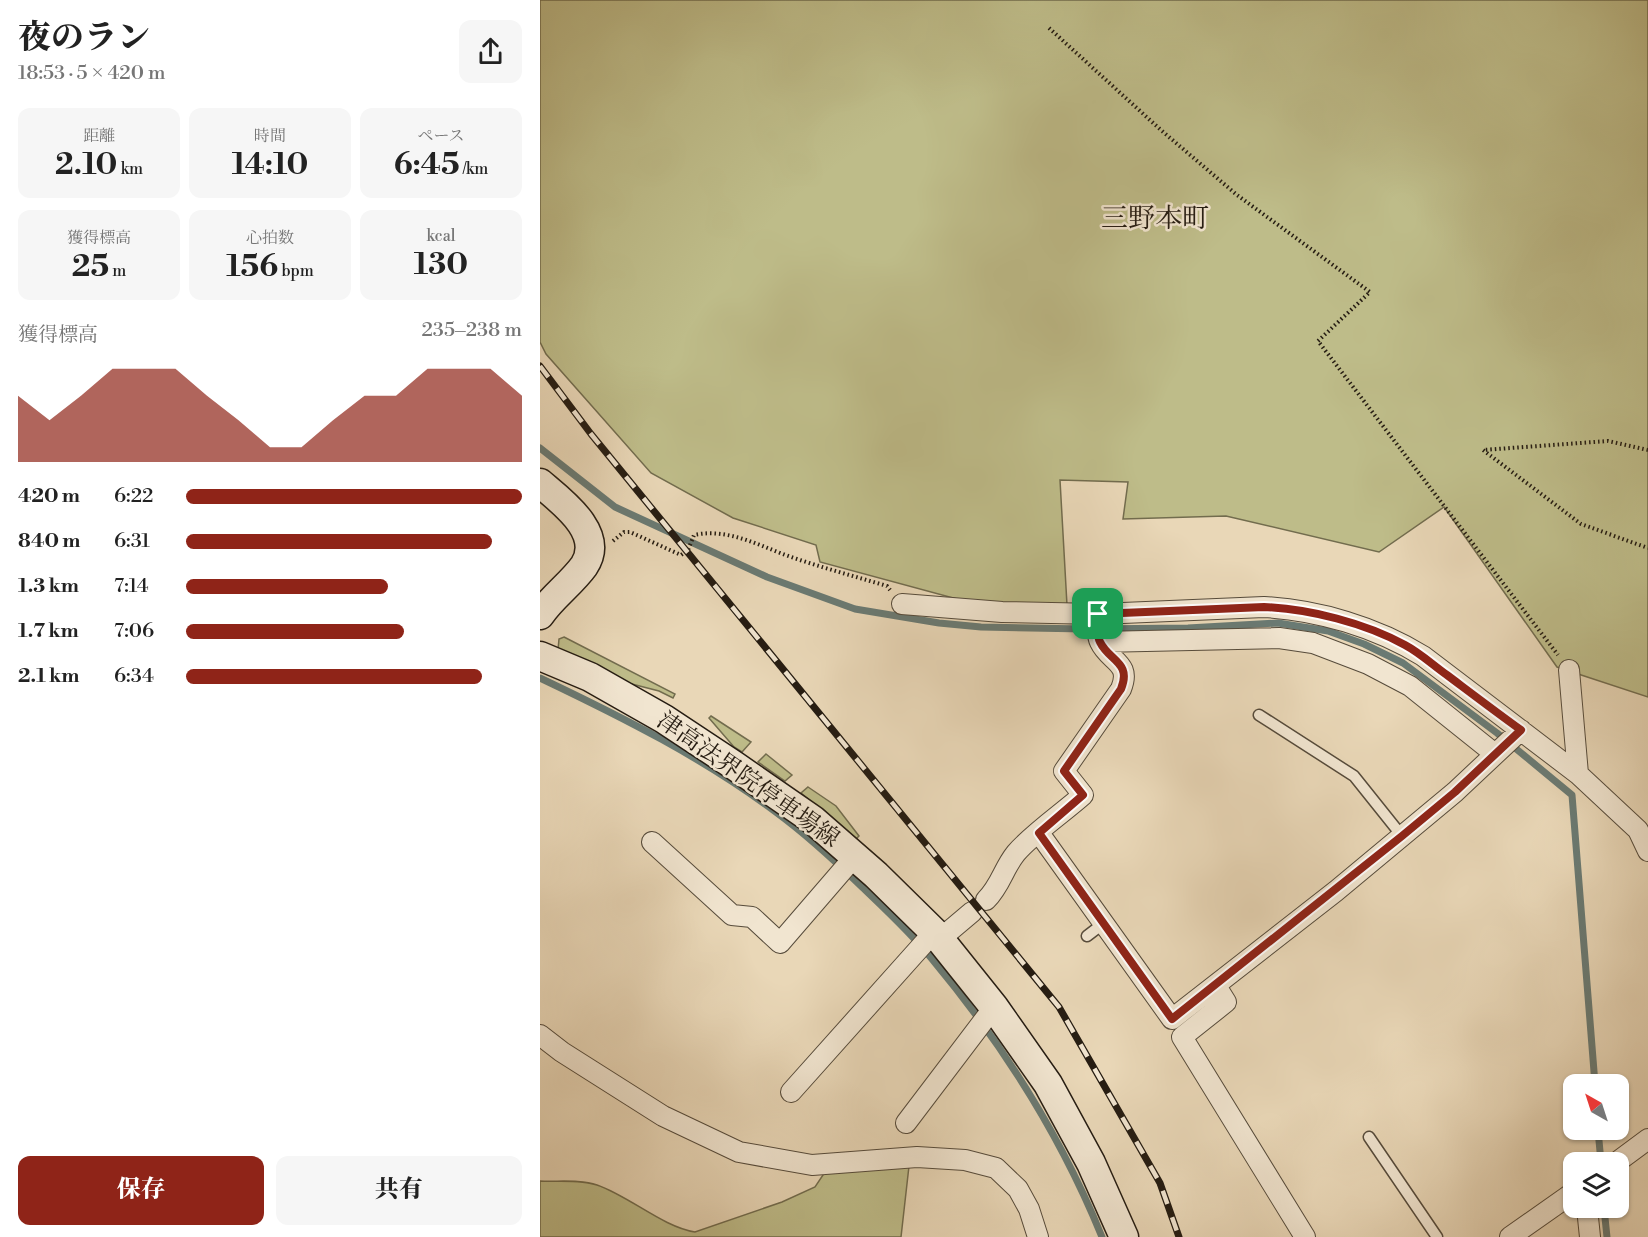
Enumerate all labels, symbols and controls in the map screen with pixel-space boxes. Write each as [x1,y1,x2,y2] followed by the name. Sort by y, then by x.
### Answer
[18,18,150,59] text: 夜のラン
[459,20,522,83] button: share
[18,61,166,86] text: 18:53 · 5 × 420 m
[83,126,115,146] text: 距離
[254,126,286,146] text: 時間
[417,126,465,146] text: ペース
[55,146,117,184] text: 2.10
[232,146,308,184] text: 14:10
[394,146,460,184] text: 6:45
[117,159,143,179] text: km
[460,159,488,179] text: /km
[1101,202,1209,236] district label: 三野本町
[426,226,456,246] text: kcal
[67,228,131,248] text: 獲得標高
[246,228,294,248] text: 心拍数
[414,246,468,284] text: 130
[72,248,109,286] text: 25
[226,248,278,286] text: 156
[109,261,126,281] text: m
[278,261,314,281] text: bpm
[421,318,522,343] text: 235–238 m
[18,323,98,348] text: 獲得標高
[18,484,80,509] text: 420 m
[114,484,153,509] text: 6:22
[18,529,80,554] text: 840 m
[114,529,150,554] text: 6:31
[18,574,79,599] text: 1.3 km
[114,574,149,599] text: 7:14
[1072,588,1123,639] pin
[1081,597,1114,630] icon: arrive
[18,619,79,644] text: 1.7 km
[114,619,154,644] text: 7:06
[18,664,80,689] text: 2.1 km
[114,664,154,689] text: 6:34
[651,706,845,854] street label: 津高法界院停車場線
[1563,1074,1629,1140] north arrow
[1563,1074,1629,1218] map controls
[1563,1152,1629,1218] button: layers
[18,1156,264,1225] button: 保存
[276,1156,522,1225] button: 共有

